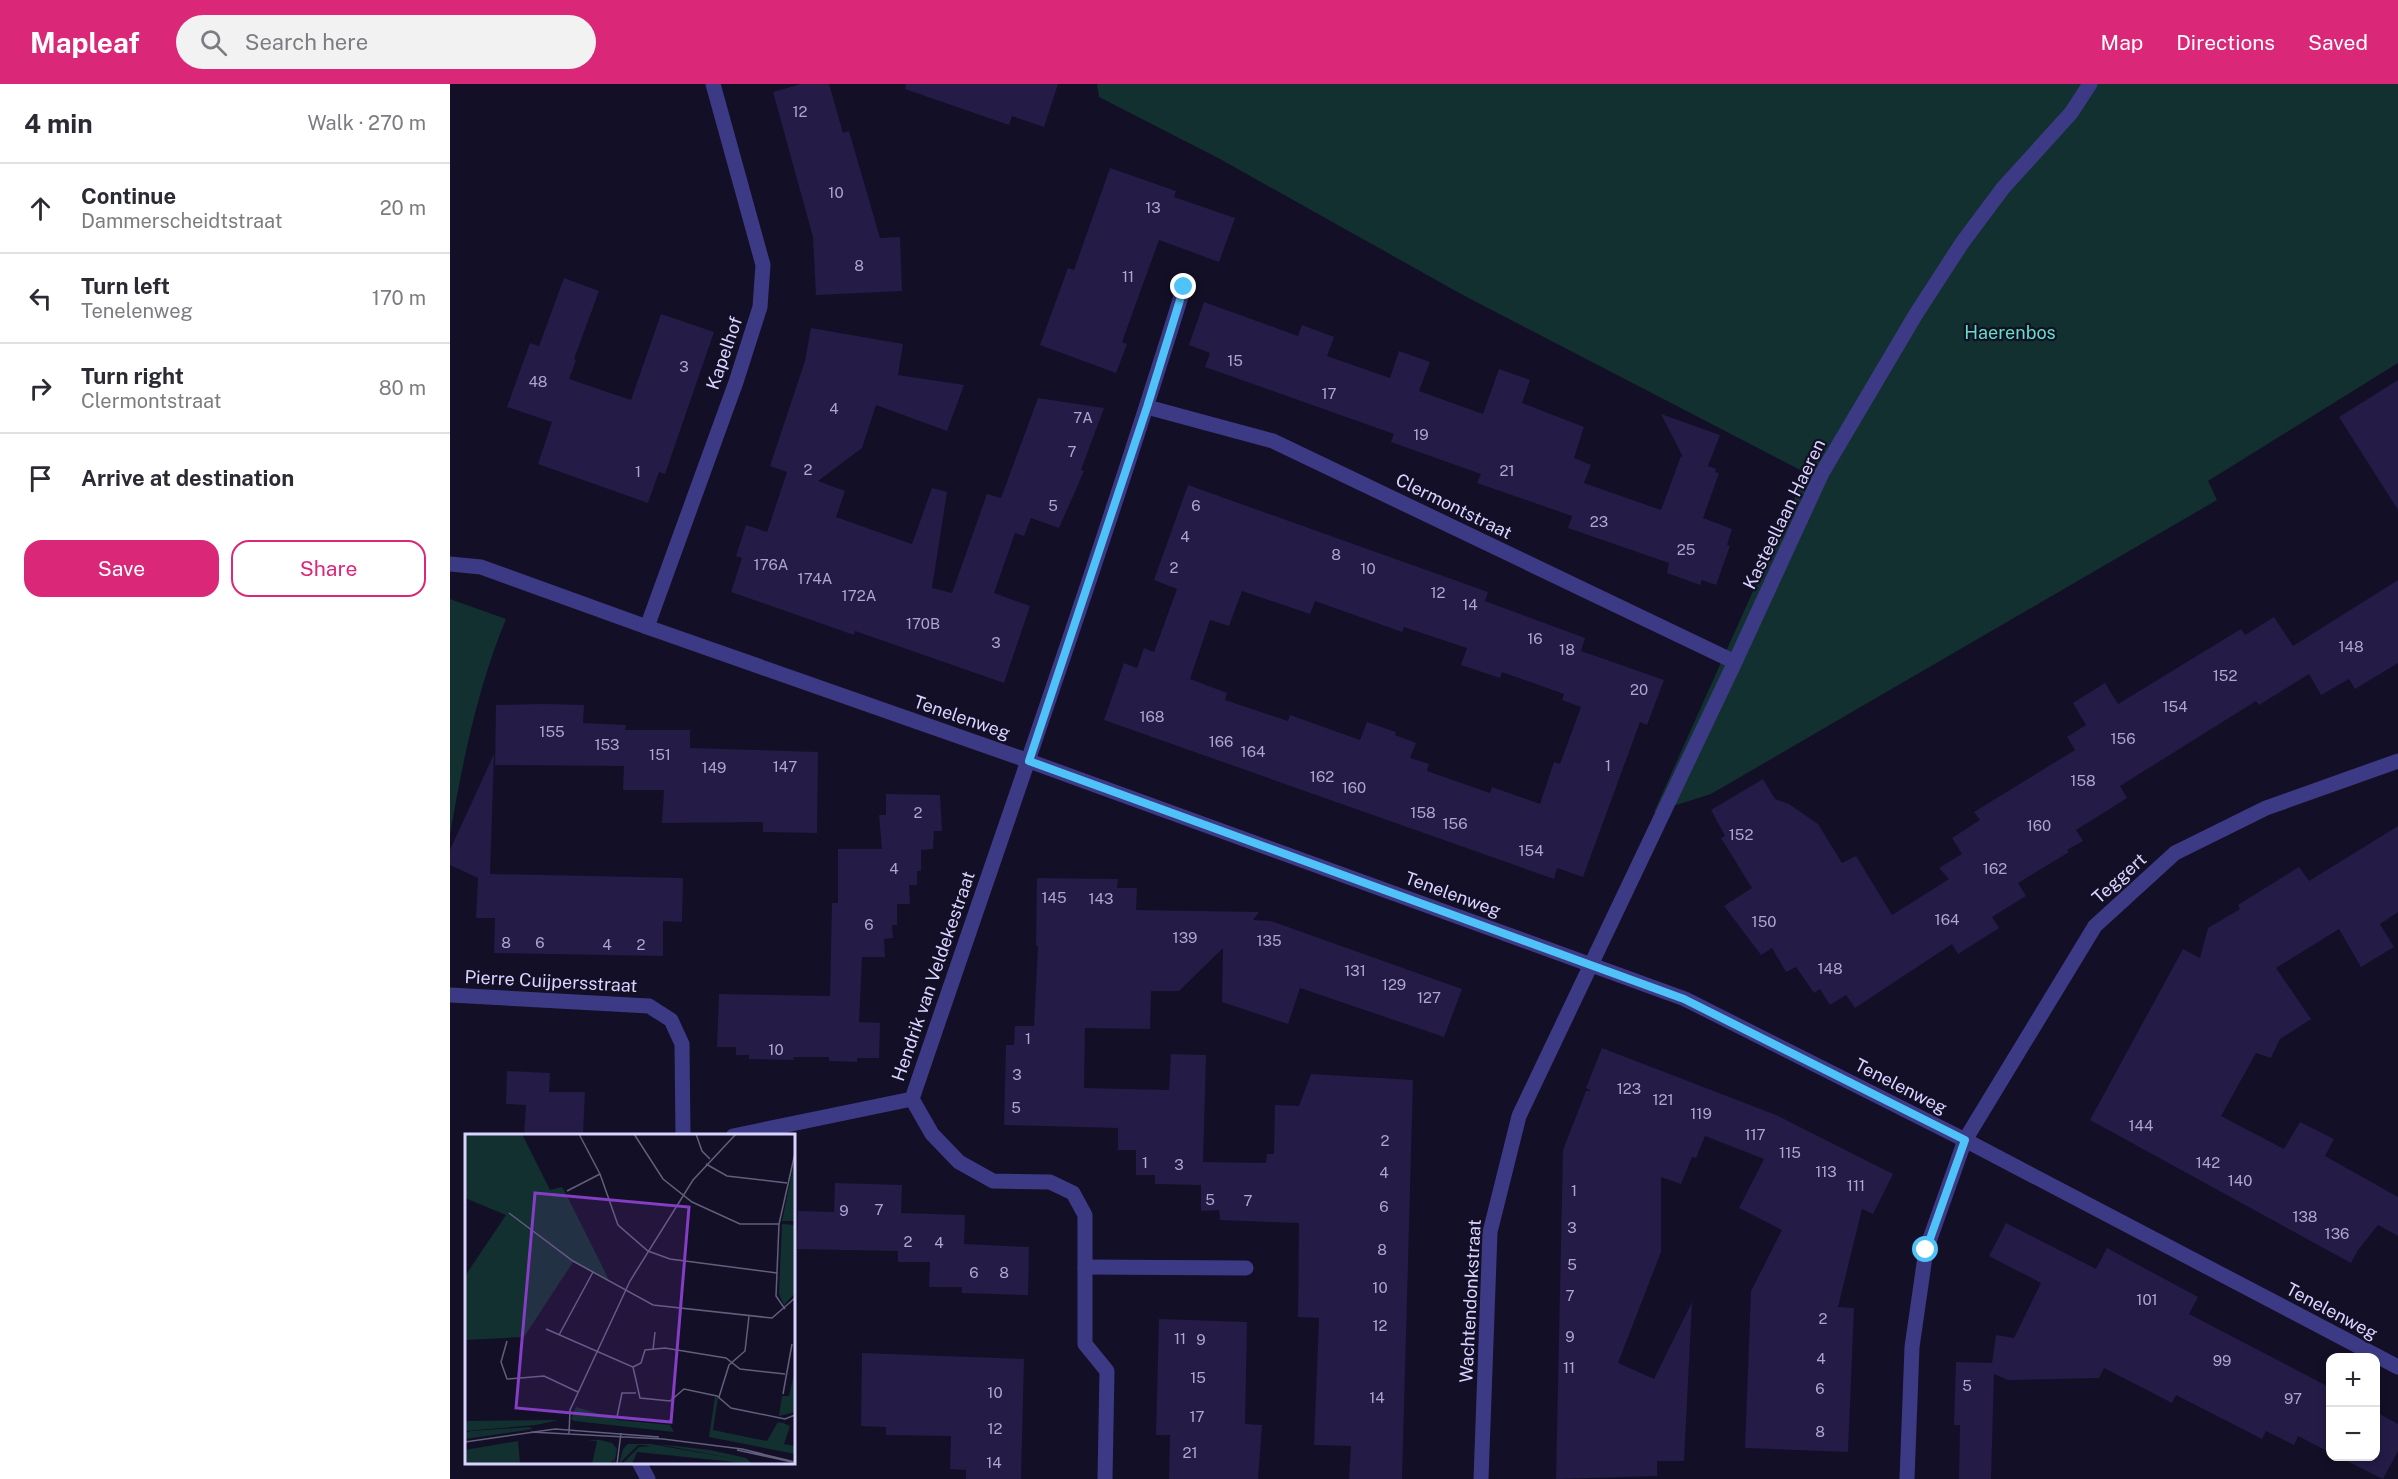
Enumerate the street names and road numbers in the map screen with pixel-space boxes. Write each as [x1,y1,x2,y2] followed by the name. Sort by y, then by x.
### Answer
[702,314,746,392] street label: Kapelhof
[1738,435,1830,593] street label: Kasteellaan Haeren
[1393,469,1515,543] street label: Clermontstraat
[911,691,1013,743] street label: Tenelenweg
[2088,848,2150,908] street label: Teggert
[1402,867,1504,921] street label: Tenelenweg
[887,868,979,1084] street label: Hendrik van Veldekestraat
[464,966,638,996] street label: Pierre Cuijpersstraat
[1851,1054,1951,1118] street label: Tenelenweg
[1455,1219,1485,1383] street label: Wachtendonkstraat
[2283,1278,2381,1344] street label: Tenelenweg

